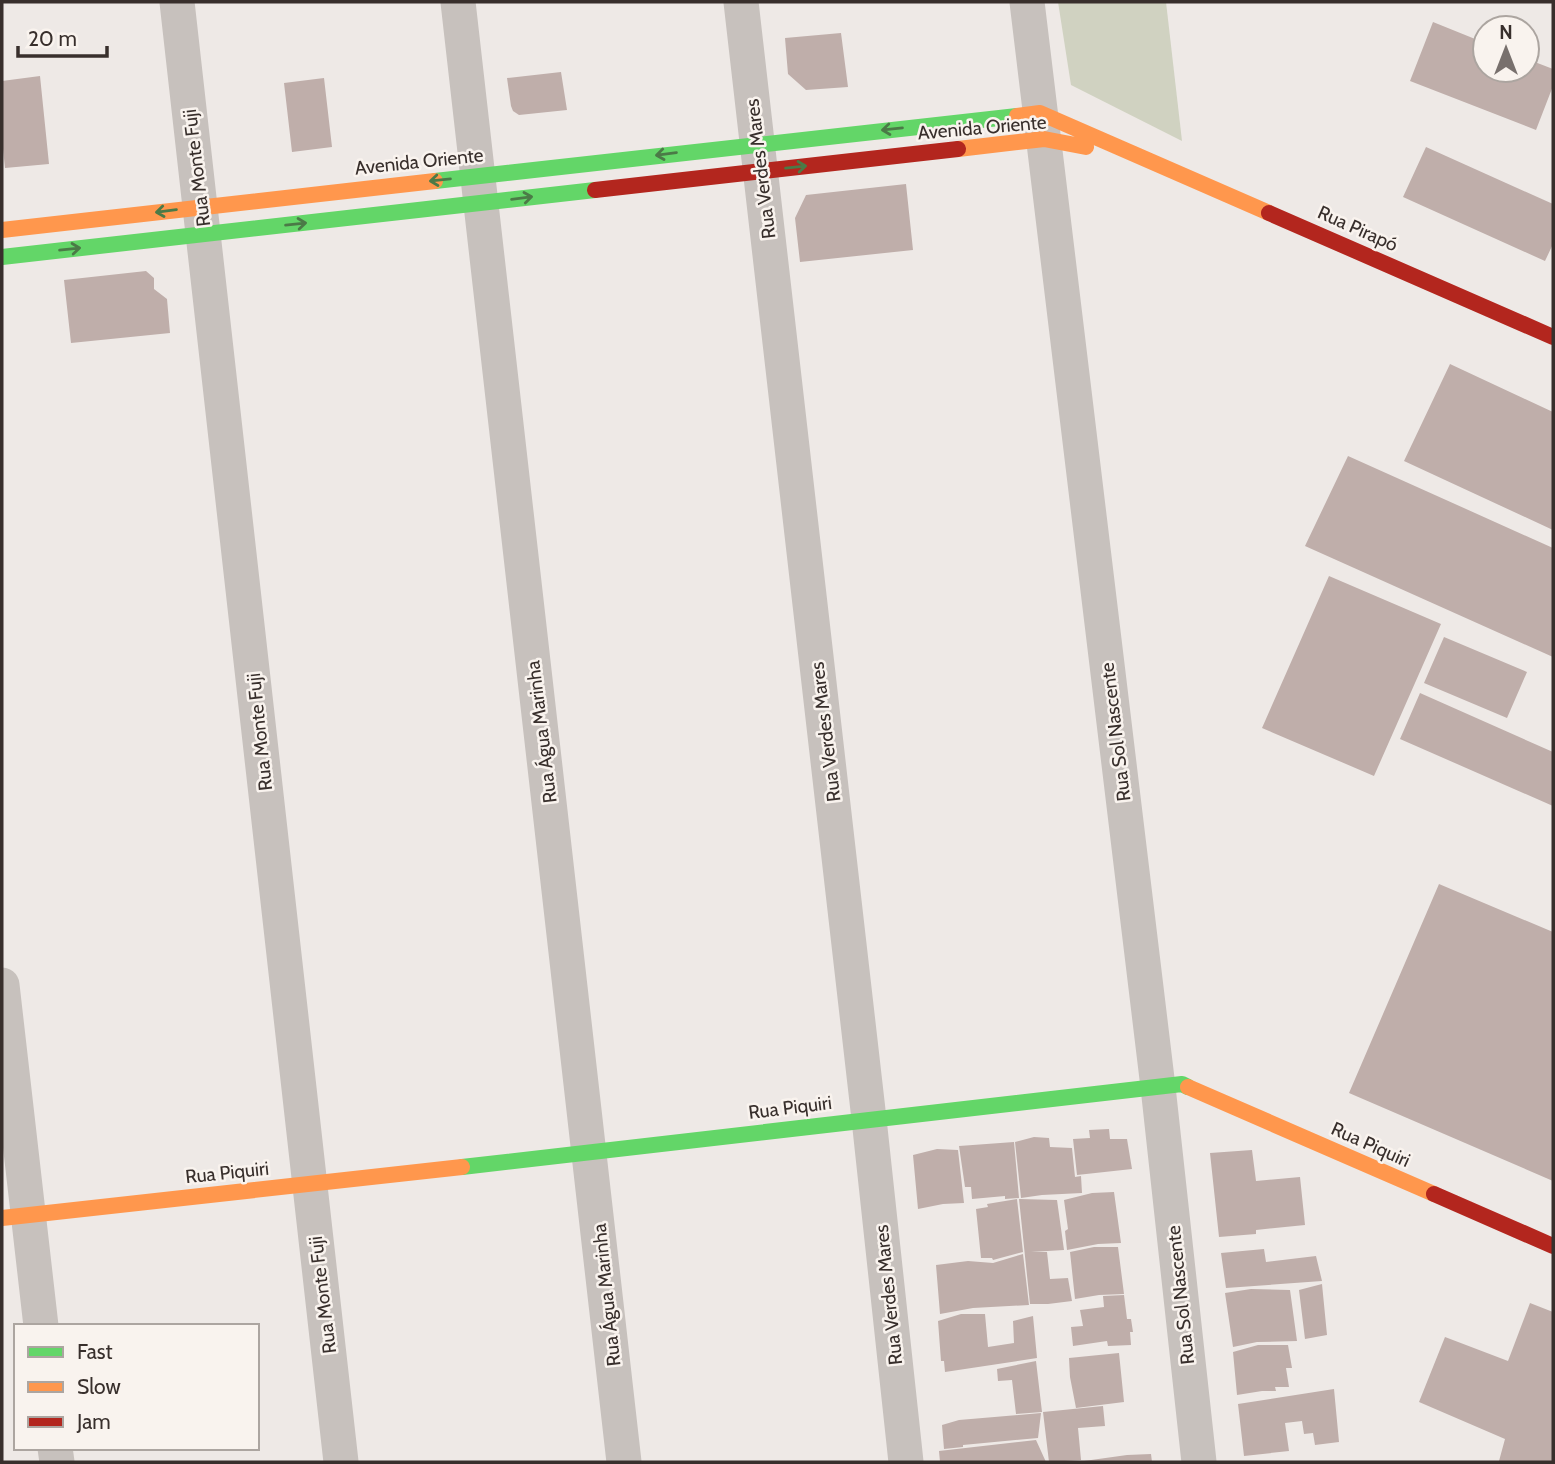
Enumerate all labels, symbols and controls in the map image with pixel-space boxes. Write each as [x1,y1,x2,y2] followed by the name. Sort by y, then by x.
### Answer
[18,14,107,58] scale bar
[1471,14,1541,84] north arrow
[1499,21,1513,44] text: N
[28,26,77,51] text: 20 m
[740,98,780,240] street label: Rua Verdes Mares
[178,108,215,228] street label: Rua Monte Fuji
[917,110,1048,145] street label: Avenida Oriente
[882,122,904,135] one-way arrow
[354,143,485,180] street label: Avenida Oriente
[656,148,678,161] one-way arrow
[785,160,807,173] one-way arrow
[430,174,452,187] one-way arrow
[510,191,533,204] one-way arrow
[1314,201,1401,256] street label: Rua Pirapó
[155,204,177,217] one-way arrow
[284,217,306,230] one-way arrow
[58,243,80,256] one-way arrow
[520,659,562,805] street label: Rua Água Marinha
[805,661,845,803] street label: Rua Verdes Mares
[1096,661,1135,803] street label: Rua Sol Nascente
[242,672,277,792] street label: Rua Monte Fuji
[747,1091,833,1124] street label: Rua Piquiri
[1328,1117,1414,1172] street label: Rua Piquiri
[184,1157,270,1188] street label: Rua Piquiri
[587,1222,625,1368] street label: Rua Água Marinha
[870,1224,907,1366] street label: Rua Verdes Mares
[1162,1224,1199,1366] street label: Rua Sol Nascente
[304,1235,341,1355] street label: Rua Monte Fuji
[14,1324,259,1450] legend
[77,1339,113,1364] text: Fast
[77,1374,121,1399] text: Slow
[76,1409,111,1434] text: Jam

